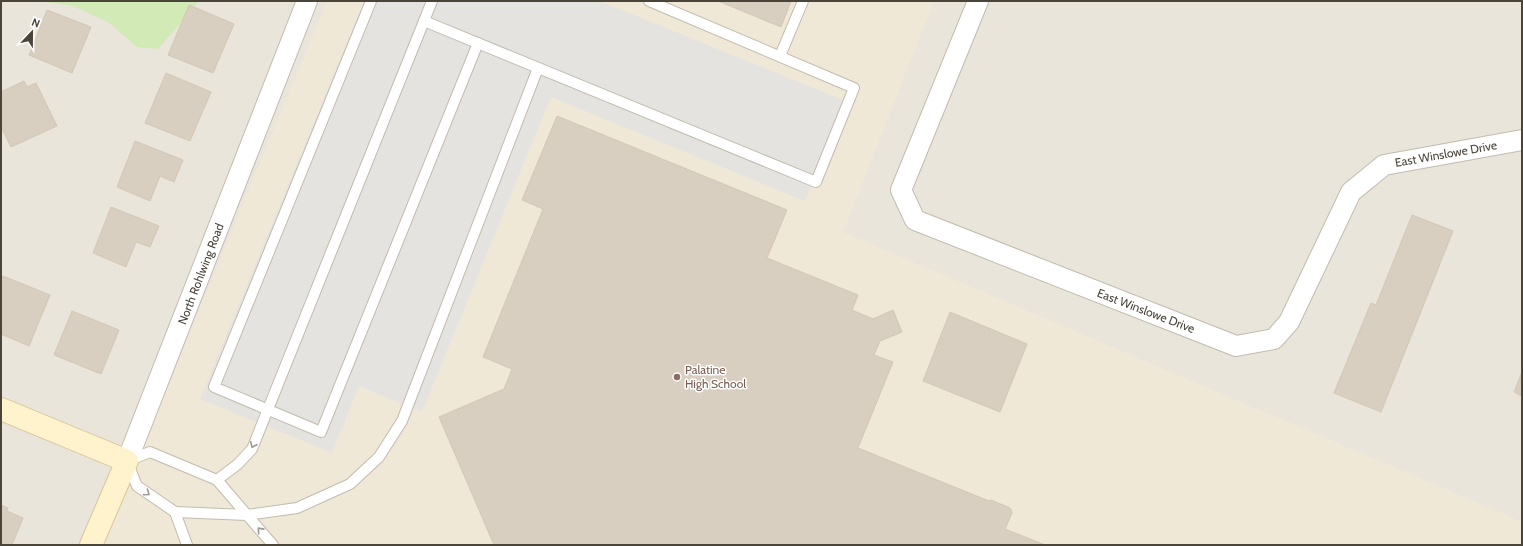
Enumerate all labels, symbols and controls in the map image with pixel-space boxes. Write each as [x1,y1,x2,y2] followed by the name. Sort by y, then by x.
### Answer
[12,12,52,52] north arrow
[30,15,42,31] text: N
[1394,137,1498,170] street label: East Winslowe Drive
[174,221,227,327] street label: North Rohlwing Road
[1095,285,1197,336] street label: East Winslowe Drive
[685,362,746,391] place label: Palatine High School
[672,372,682,382] marker: Palatine High School
[250,441,258,448] one-way arrow
[143,488,150,495] one-way arrow
[257,527,265,535] one-way arrow

